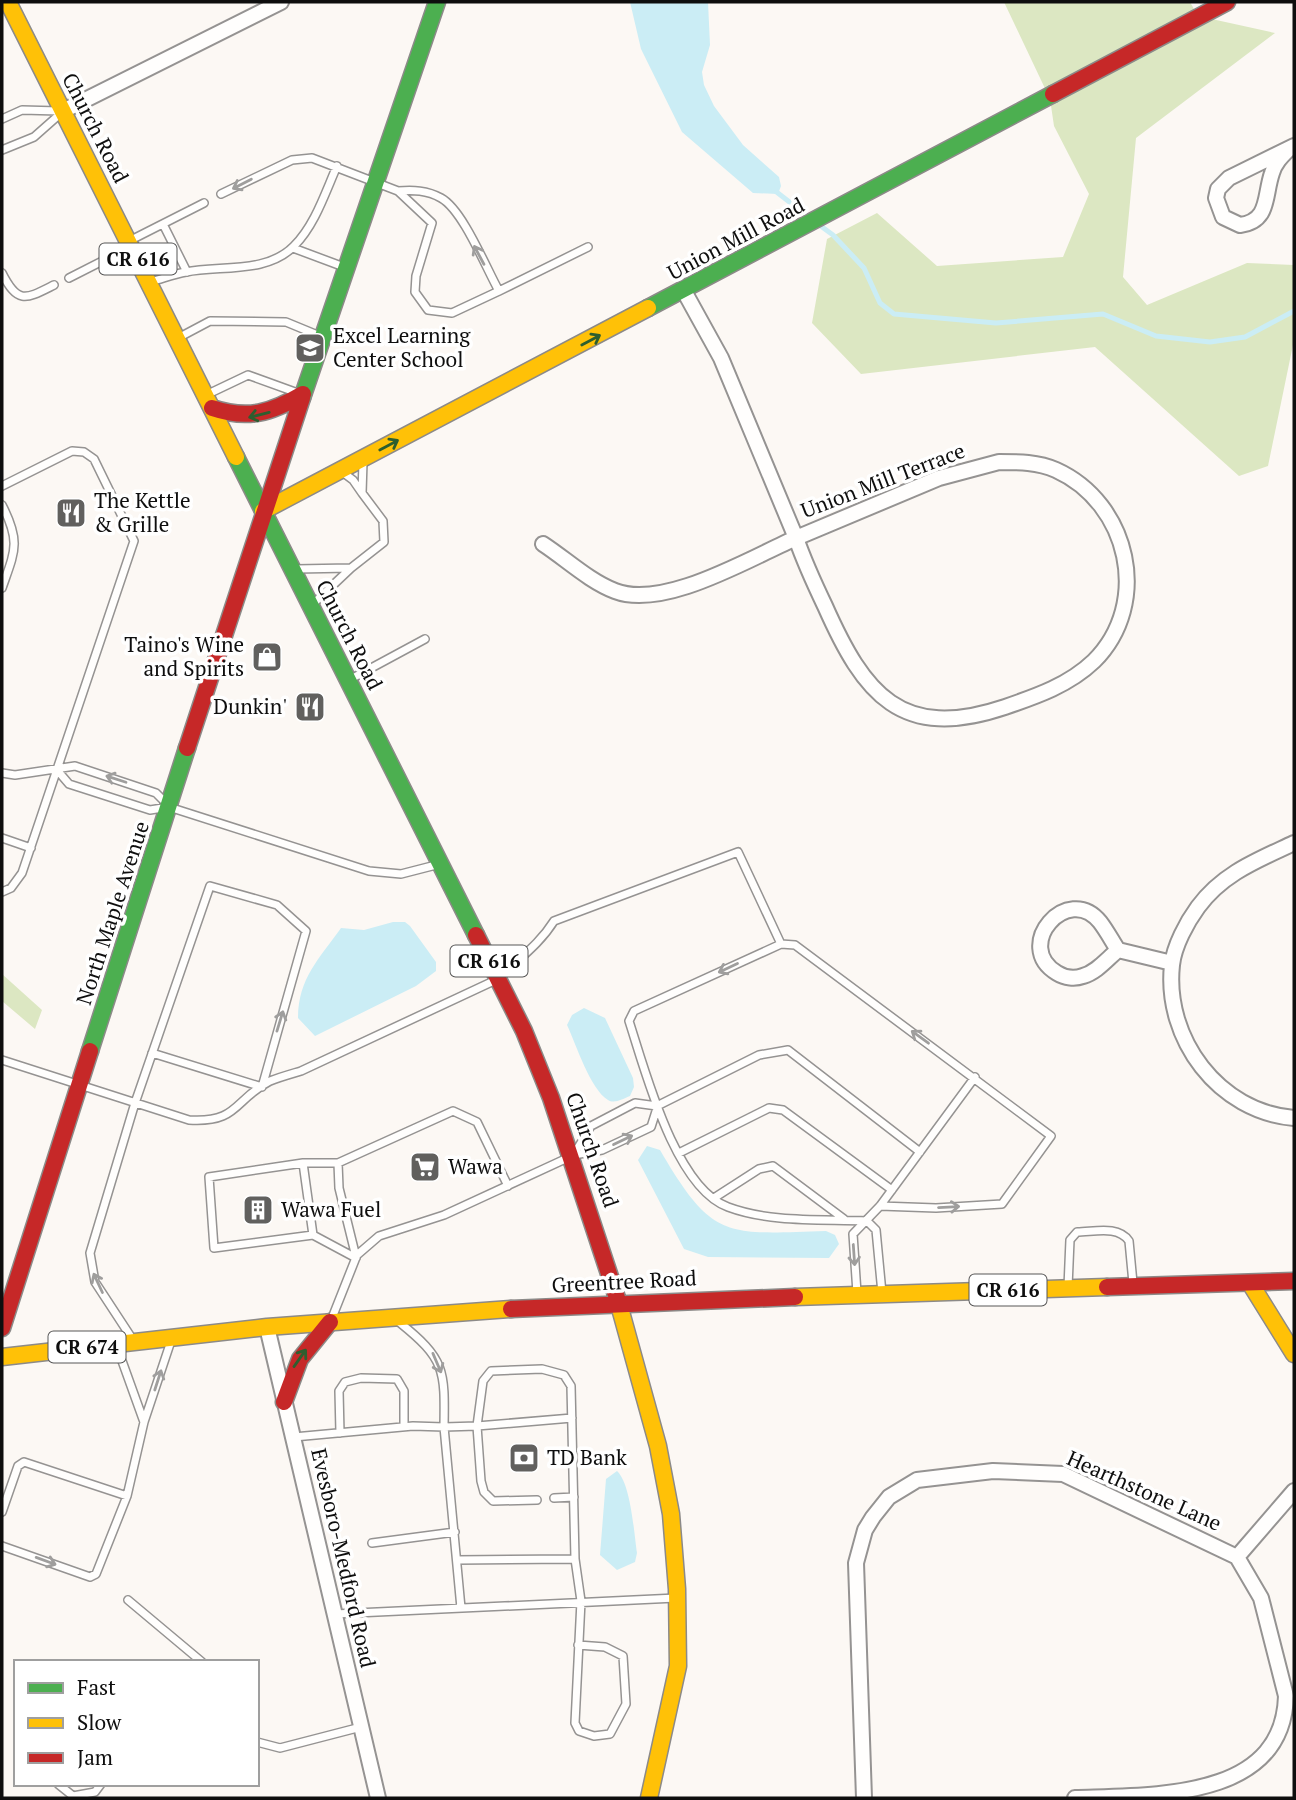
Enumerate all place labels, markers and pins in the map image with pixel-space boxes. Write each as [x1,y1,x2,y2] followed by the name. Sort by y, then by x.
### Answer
[333,321,471,373] place label: Excel Learning Center School
[293,331,327,365] school or university icon: Excel Learning Center School
[94,486,191,538] place label: The Kettle & Grille
[54,496,88,530] restaurant icon: The Kettle & Grille
[124,630,244,682] place label: Taino's Wine and Spirits
[250,640,284,674] shop icon: Taino's Wine and Spirits
[293,690,327,724] restaurant icon: Dunkin'
[213,692,287,720] place label: Dunkin'
[408,1150,442,1184] supermarket icon: Wawa
[448,1152,503,1180] place label: Wawa
[241,1193,275,1227] building icon: Wawa Fuel
[281,1195,381,1223] place label: Wawa Fuel
[507,1441,541,1475] bank icon: TD Bank
[547,1443,627,1471] place label: TD Bank

